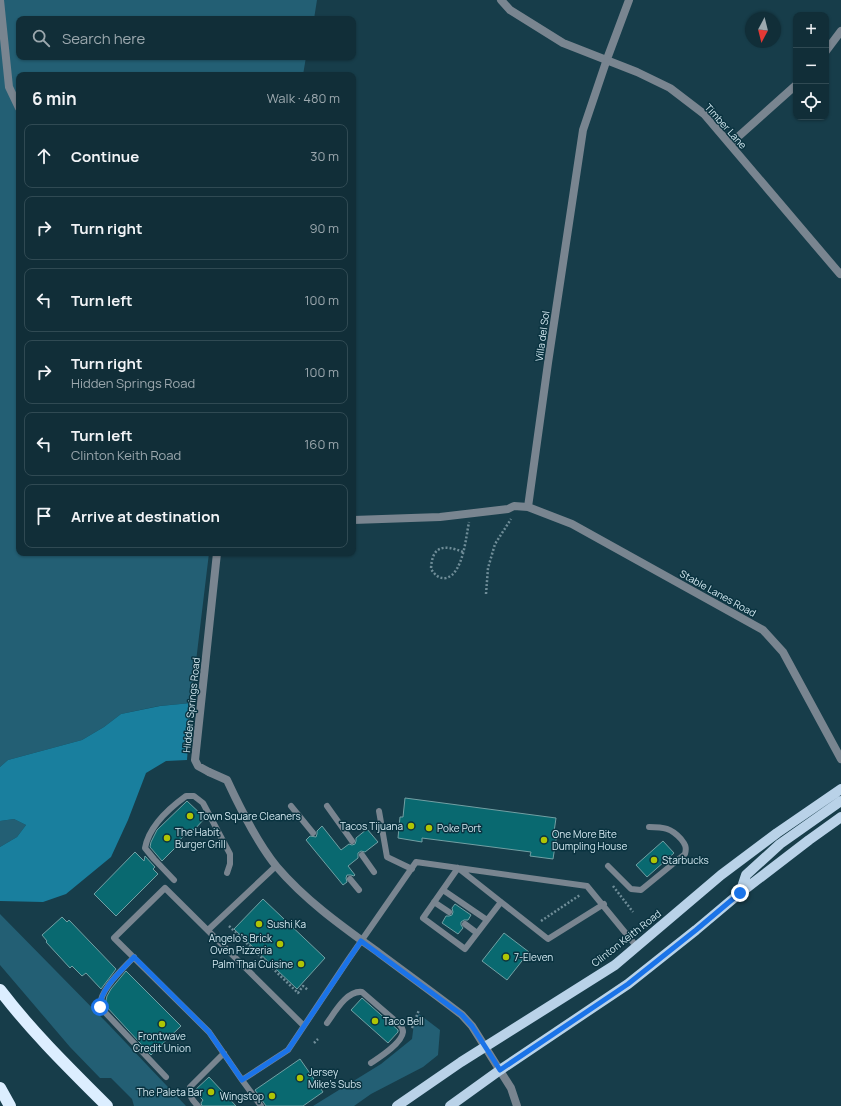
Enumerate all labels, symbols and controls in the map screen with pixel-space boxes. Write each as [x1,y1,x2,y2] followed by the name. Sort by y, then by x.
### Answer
[745,12,781,48] north arrow
[793,12,829,120] map controls
[793,12,829,48] button: +
[16,16,356,60] search box
[30,27,52,49] icon: search
[62,28,145,49] text: Search here
[793,48,829,84] button: −
[793,84,829,120] button: locate
[32,87,77,110] text: 6 min
[267,89,340,107] text: Walk · 480 m
[702,100,750,152] street label: Timber Lane
[33,145,55,167] icon: ahead
[71,146,139,167] text: Continue
[310,147,339,165] text: 30 m
[33,217,55,239] icon: right
[71,218,142,239] text: Turn right
[309,219,339,237] text: 90 m
[33,289,55,311] icon: left
[71,290,133,311] text: Turn left
[304,291,339,309] text: 100 m
[532,310,552,362] street label: Villa del Sol
[71,353,142,374] text: Turn right
[33,361,55,383] icon: right
[304,363,339,381] text: 100 m
[71,374,195,392] text: Hidden Springs Road
[71,425,133,446] text: Turn left
[33,433,55,455] icon: left
[304,435,339,453] text: 160 m
[71,446,181,464] text: Clinton Keith Road
[33,505,55,527] icon: arrive
[71,506,220,527] text: Arrive at destination
[677,566,759,620] street label: Stable Lanes Road
[179,657,203,753] street label: Hidden Springs Road
[198,809,301,823] place label: Town Square Cleaners
[185,811,195,821] marker: Town Square Cleaners
[340,819,403,833] place label: Tacos Tijuana
[406,821,416,831] marker: Tacos Tijuana
[437,821,481,835] place label: Poke Port
[424,823,434,833] marker: Poke Port
[175,825,226,851] place label: The Habit Burger Grill
[552,827,628,853] place label: One More Bite Dumpling House
[162,833,172,843] marker: The Habit Burger Grill
[539,835,549,845] marker: One More Bite Dumpling House
[662,853,709,867] place label: Starbucks
[649,855,659,865] marker: Starbucks
[731,884,749,902] route end
[588,906,664,970] street label: Clinton Keith Road
[267,917,306,931] place label: Sushi Ka
[254,919,264,929] marker: Sushi Ka
[209,931,273,957] place label: Angelo's Brick Oven Pizzeria
[275,939,285,949] marker: Angelo's Brick Oven Pizzeria
[514,950,553,964] place label: 7-Eleven
[501,952,511,962] marker: 7-Eleven
[212,957,293,971] place label: Palm Thai Cuisine
[296,959,306,969] marker: Palm Thai Cuisine
[91,998,109,1016] route start
[383,1014,424,1028] place label: Taco Bell
[370,1016,380,1026] marker: Taco Bell
[157,1019,167,1029] marker: Frontwave Credit Union
[133,1029,191,1055] place label: Frontwave Credit Union
[308,1065,361,1091] place label: Jersey Mike's Subs
[295,1073,305,1083] marker: Jersey Mike's Subs
[137,1085,203,1099] place label: The Paleta Bar
[206,1087,216,1097] marker: The Paleta Bar
[220,1089,264,1103] place label: Wingstop
[267,1091,277,1101] marker: Wingstop

